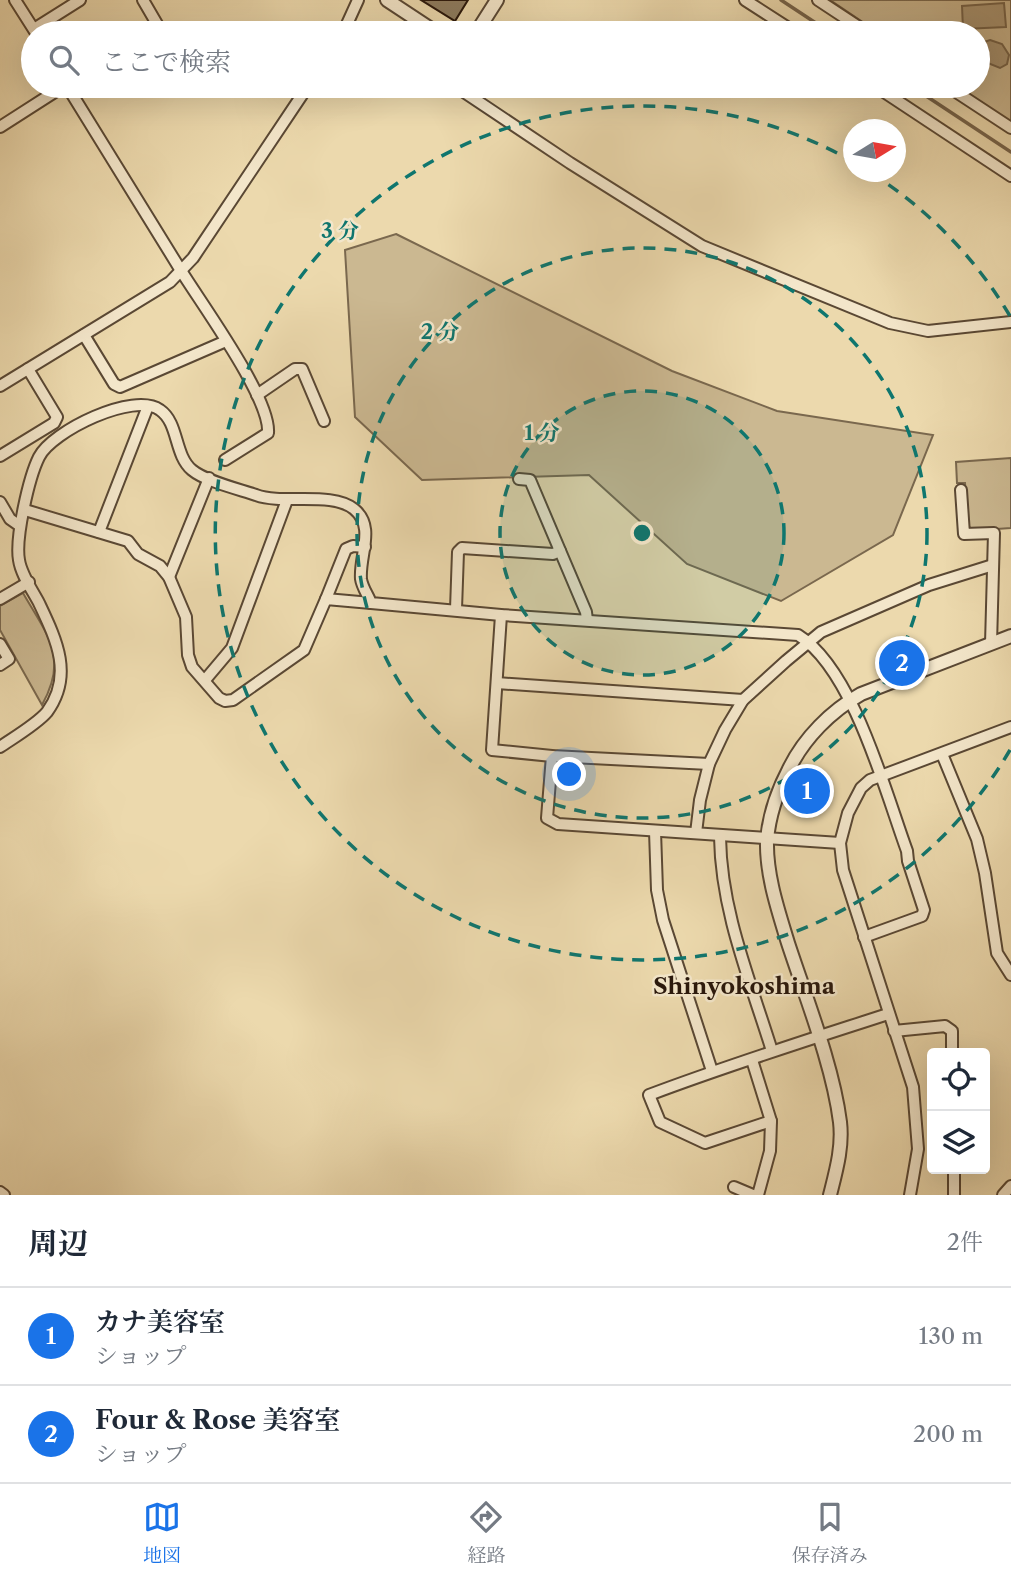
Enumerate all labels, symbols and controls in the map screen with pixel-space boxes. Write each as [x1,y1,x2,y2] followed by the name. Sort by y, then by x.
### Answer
[21,21,990,98] search box
[45,41,83,79] icon: search
[101,46,231,78] text: ここで検索
[843,119,906,182] north arrow
[321,218,359,243] text: 3 分
[421,319,459,344] text: 2 分
[524,420,560,445] text: 1 分
[630,521,654,545] centre of rings
[879,637,925,689] pin: 2
[552,757,586,791] your location
[784,765,830,817] pin: 1
[653,972,836,1000] district label: Shinyokoshima
[927,1048,990,1174] map controls
[927,1048,990,1111] button: locate
[927,1111,990,1174] button: layers
[28,1225,88,1262] text: 周辺
[947,1228,983,1256] text: 2件
[95,1306,225,1338] text: カナ美容室
[46,1322,56,1350] text: 1
[919,1322,983,1350] text: 130 m
[95,1342,187,1370] text: ショップ
[95,1404,341,1436] text: Four & Rose 美容室
[44,1420,58,1448] text: 2
[913,1420,983,1448] text: 200 m
[95,1440,187,1468] text: ショップ
[143,1498,181,1567] tab: 地図
[467,1498,506,1567] tab: 経路
[792,1498,868,1567] tab: 保存済み

